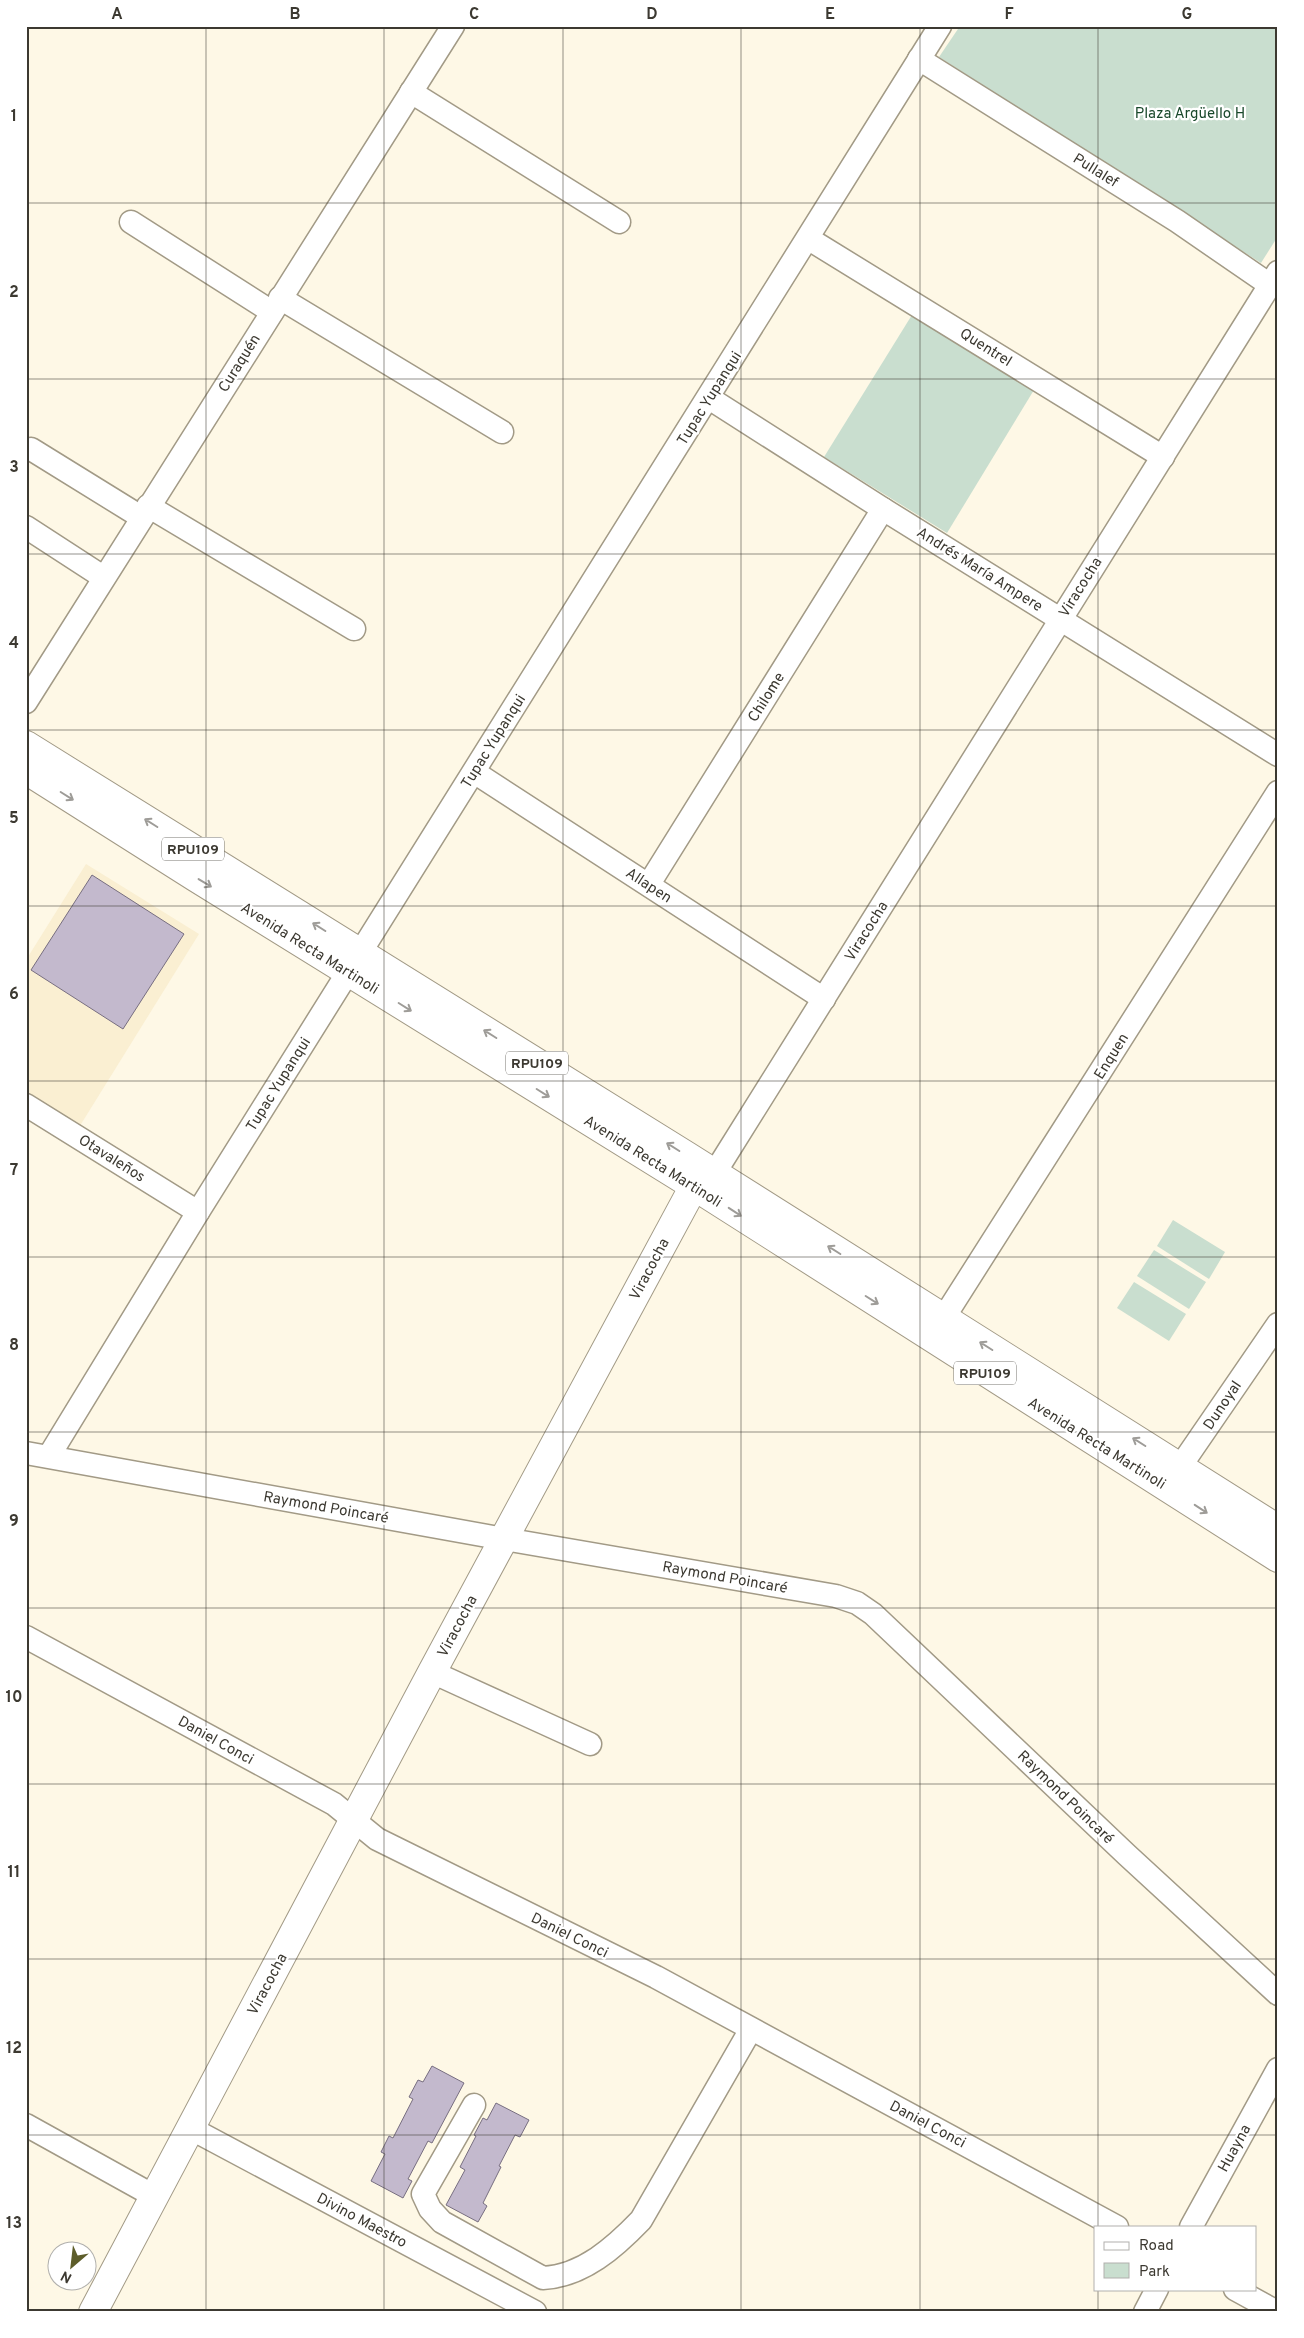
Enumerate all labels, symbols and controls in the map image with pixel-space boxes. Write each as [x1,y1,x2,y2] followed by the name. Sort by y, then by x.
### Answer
[111,5,123,25] text: A
[289,5,301,25] text: B
[469,5,479,25] text: C
[646,5,658,25] text: D
[825,5,835,25] text: E
[1004,5,1014,25] text: F
[1182,5,1192,25] text: G
[1135,105,1245,124] park label: Plaza Argüello H
[11,107,17,127] text: 1
[1069,150,1121,193] street label: Pullalef
[9,283,19,303] text: 2
[955,325,1015,372] street label: Quentrel
[215,331,266,396] street label: Curaquén
[674,348,747,449] street label: Tupac Yupanqui
[9,458,19,478] text: 3
[913,524,1046,617] street label: Andrés María Ampere
[1055,554,1107,621] street label: Viracocha
[9,634,19,654] text: 4
[745,669,790,726] street label: Chilome
[458,691,531,792] street label: Tupac Yupanqui
[60,791,74,801] one-way arrow
[9,809,19,829] text: 5
[145,817,159,827] one-way arrow
[162,838,224,861] road number: RPU109
[621,864,675,908] street label: Allapen
[197,878,211,888] one-way arrow
[841,898,893,965] street label: Viracocha
[237,899,382,1000] street label: Avenida Recta Martinoli
[312,922,326,932] one-way arrow
[9,985,19,1005] text: 6
[397,1002,411,1012] one-way arrow
[484,1028,498,1038] one-way arrow
[1091,1030,1134,1083] street label: Enquen
[243,1034,316,1135] street label: Tupac Yupanqui
[506,1052,568,1074] road number: RPU109
[535,1088,549,1098] one-way arrow
[580,1112,725,1213] street label: Avenida Recta Martinoli
[74,1131,148,1187] street label: Otavaleños
[666,1142,680,1152] one-way arrow
[10,1161,18,1181] text: 7
[728,1207,742,1218] one-way arrow
[626,1235,675,1304] street label: Viracocha
[828,1245,842,1255] one-way arrow
[864,1295,878,1305] one-way arrow
[9,1336,19,1356] text: 8
[980,1341,994,1351] one-way arrow
[954,1362,1016,1385] road number: RPU109
[1200,1378,1247,1434] street label: Dunoyal
[1024,1394,1169,1495] street label: Avenida Recta Martinoli
[1132,1437,1146,1447] one-way arrow
[262,1488,390,1529] street label: Raymond Poincaré
[1194,1504,1208,1514] one-way arrow
[9,1512,19,1532] text: 9
[661,1558,789,1599] street label: Raymond Poincaré
[434,1592,483,1661] street label: Viracocha
[6,1688,22,1708] text: 10
[174,1713,257,1770] street label: Daniel Conci
[1013,1747,1117,1849] street label: Raymond Poincaré
[8,1863,20,1883] text: 11
[527,1909,611,1963] street label: Daniel Conci
[244,1950,293,2019] street label: Viracocha
[6,2039,22,2059] text: 12
[886,2097,969,2153] street label: Daniel Conci
[1215,2122,1256,2176] street label: Huayna
[313,2190,410,2253] street label: Divino Maestro
[6,2214,22,2234] text: 13
[1094,2226,1256,2290] legend
[1139,2237,1174,2256] text: Road
[48,2240,98,2290] north arrow
[1139,2263,1170,2282] text: Park
[58,2266,75,2286] text: N

